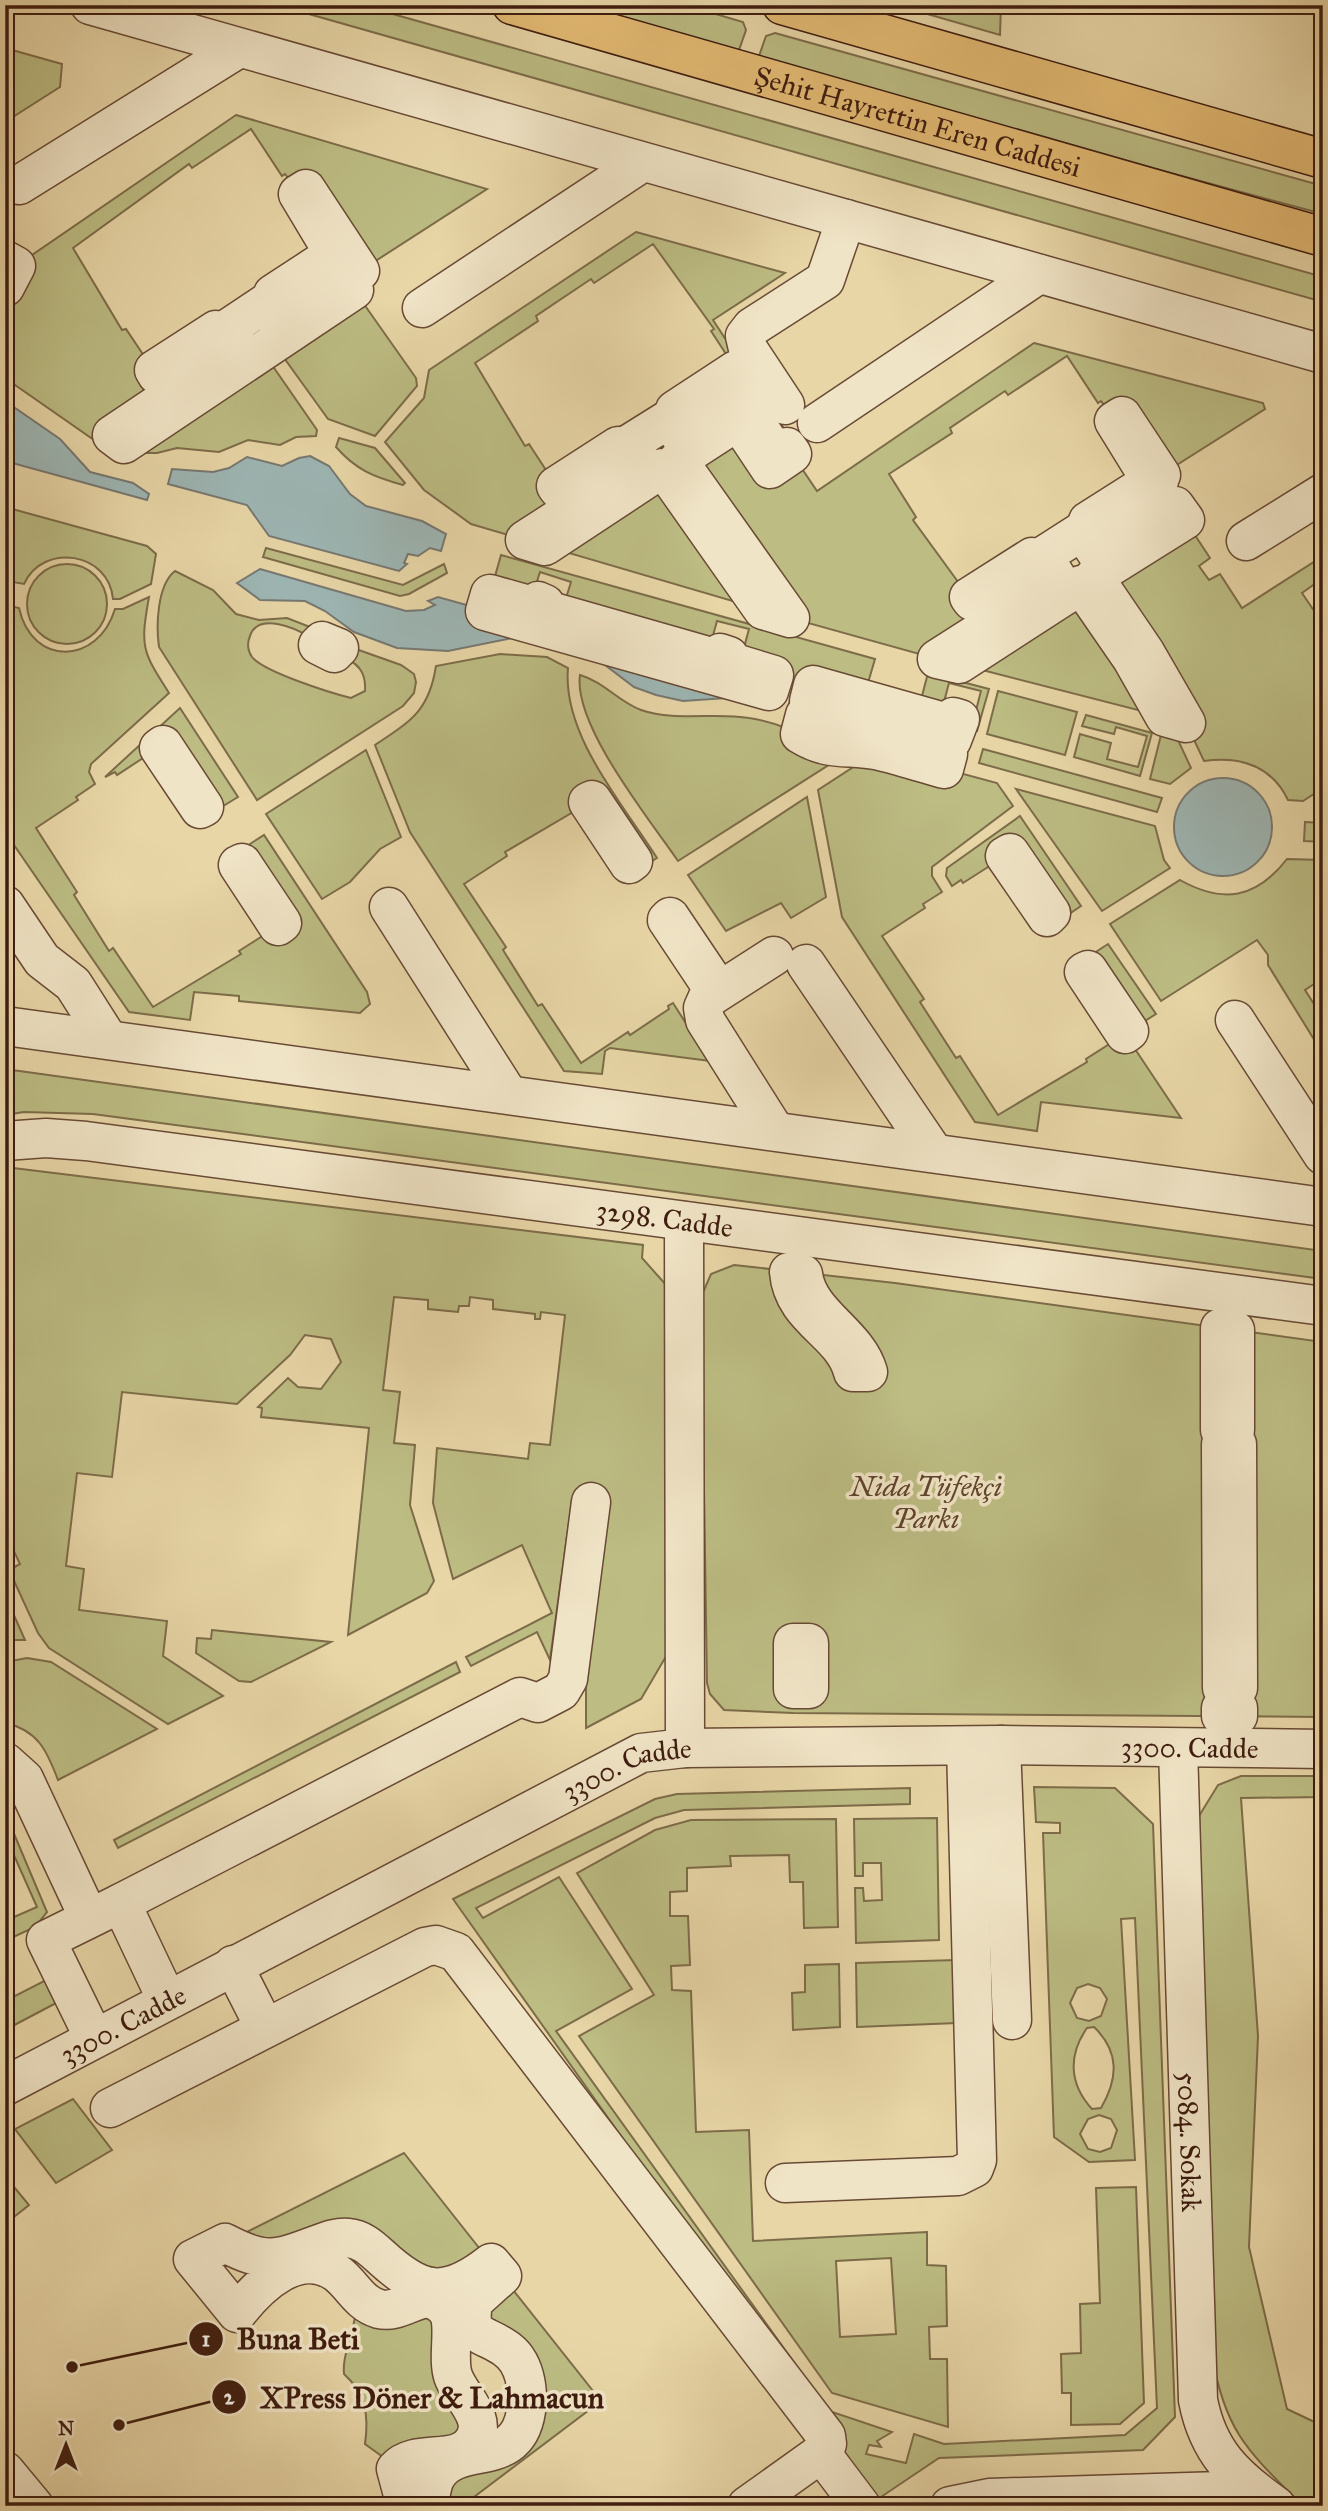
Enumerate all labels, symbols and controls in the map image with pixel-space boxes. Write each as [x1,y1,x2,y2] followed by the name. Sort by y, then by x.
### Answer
[750,58,1085,185] street label: Şehit Hayrettin Eren Caddesi
[594,1192,735,1245] street label: 3298. Cadde
[848,1469,1002,1536] park label: Nida Tüfekçi Parkı
[1121,1729,1259,1766] street label: 3300. Cadde
[556,1731,692,1809] street label: 3300. Cadde
[54,1977,192,2072] street label: 3300. Cadde
[1170,2071,1209,2213] street label: 5084. Sokak
[188,2313,373,2364] callout: Buna Beti
[237,2321,360,2357] text: Buna Beti
[202,2326,210,2352] text: 1
[211,2372,618,2423] callout: XPress Döner & Lahmacun
[259,2380,605,2416] text: XPress Döner & Lahmacun
[224,2384,235,2410] text: 2
[32,2410,102,2480] north arrow
[58,2417,74,2440] text: N

